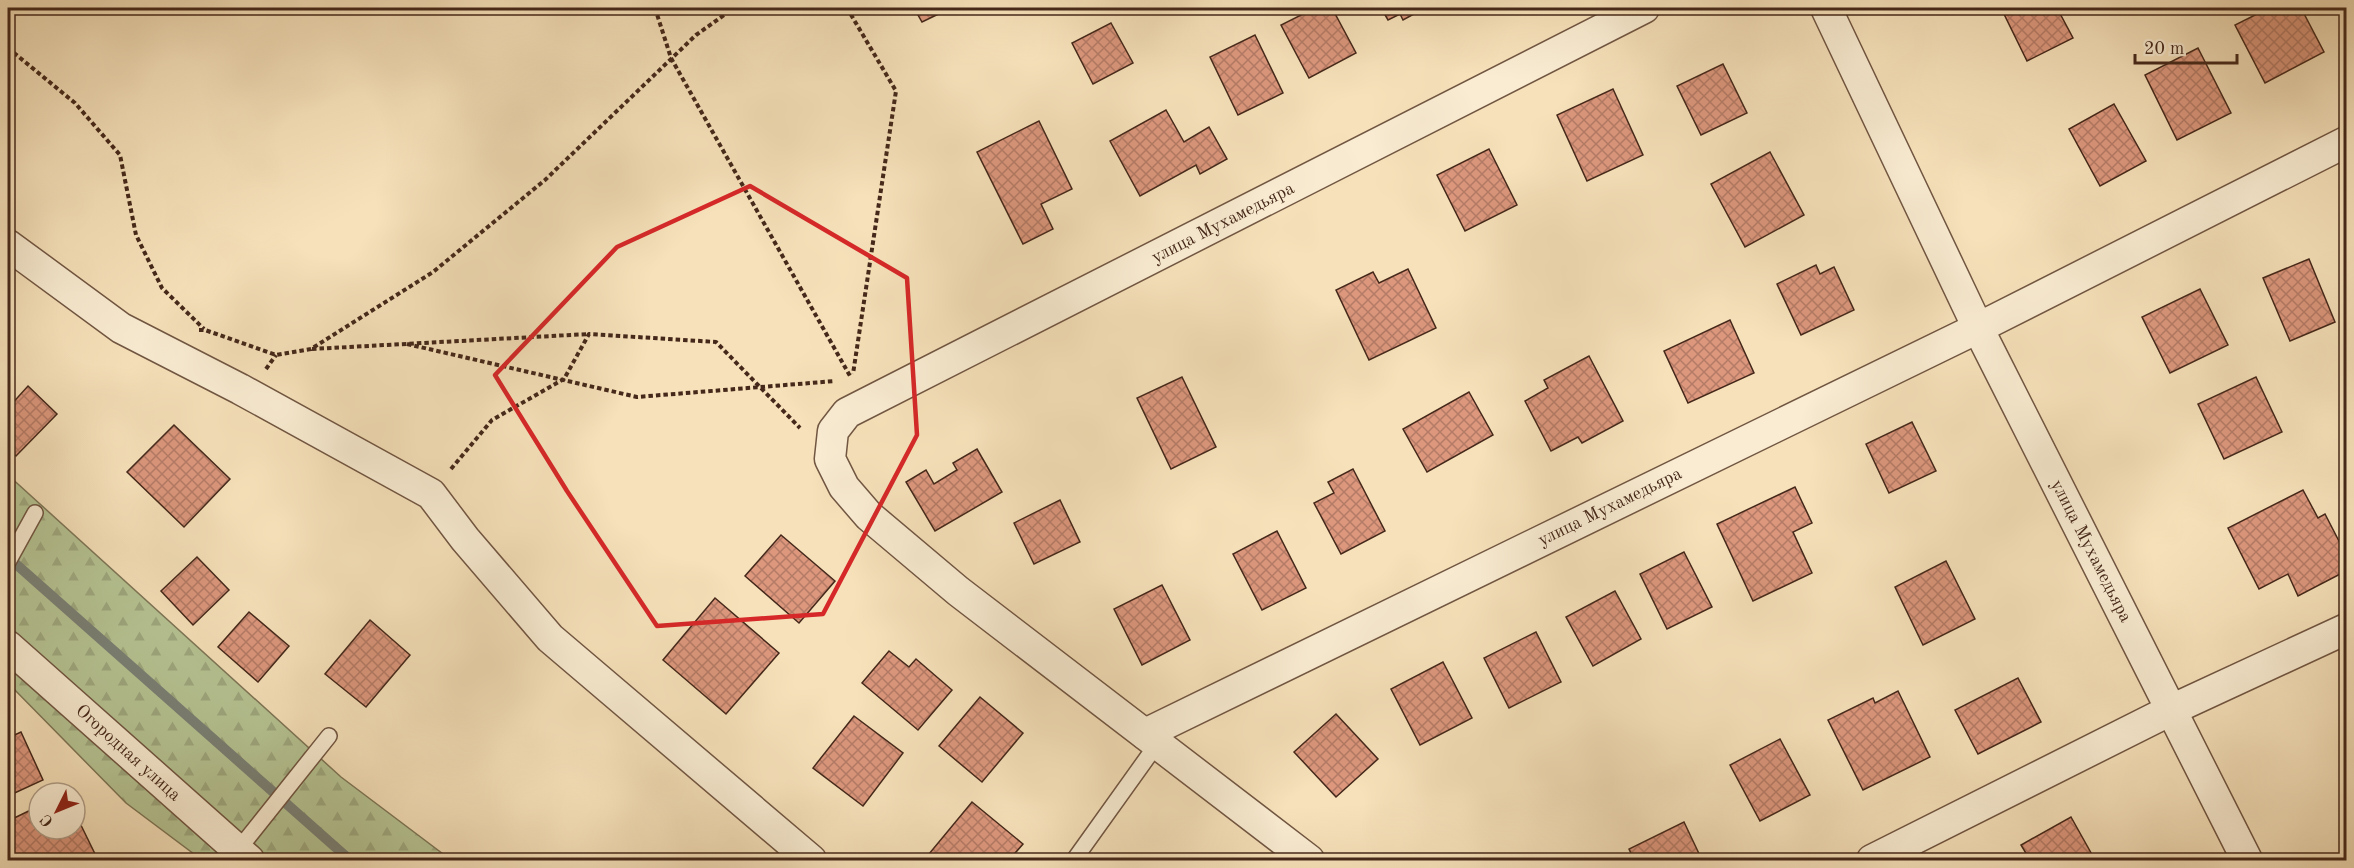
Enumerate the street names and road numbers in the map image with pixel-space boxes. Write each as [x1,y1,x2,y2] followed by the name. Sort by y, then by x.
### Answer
[1149,179,1297,267] street label: улица Мухамедьяра
[1535,464,1685,550] street label: улица Мухамедьяра
[2047,477,2135,625] street label: улица Мухамедьяра
[72,701,184,805] street label: Огородная улица

